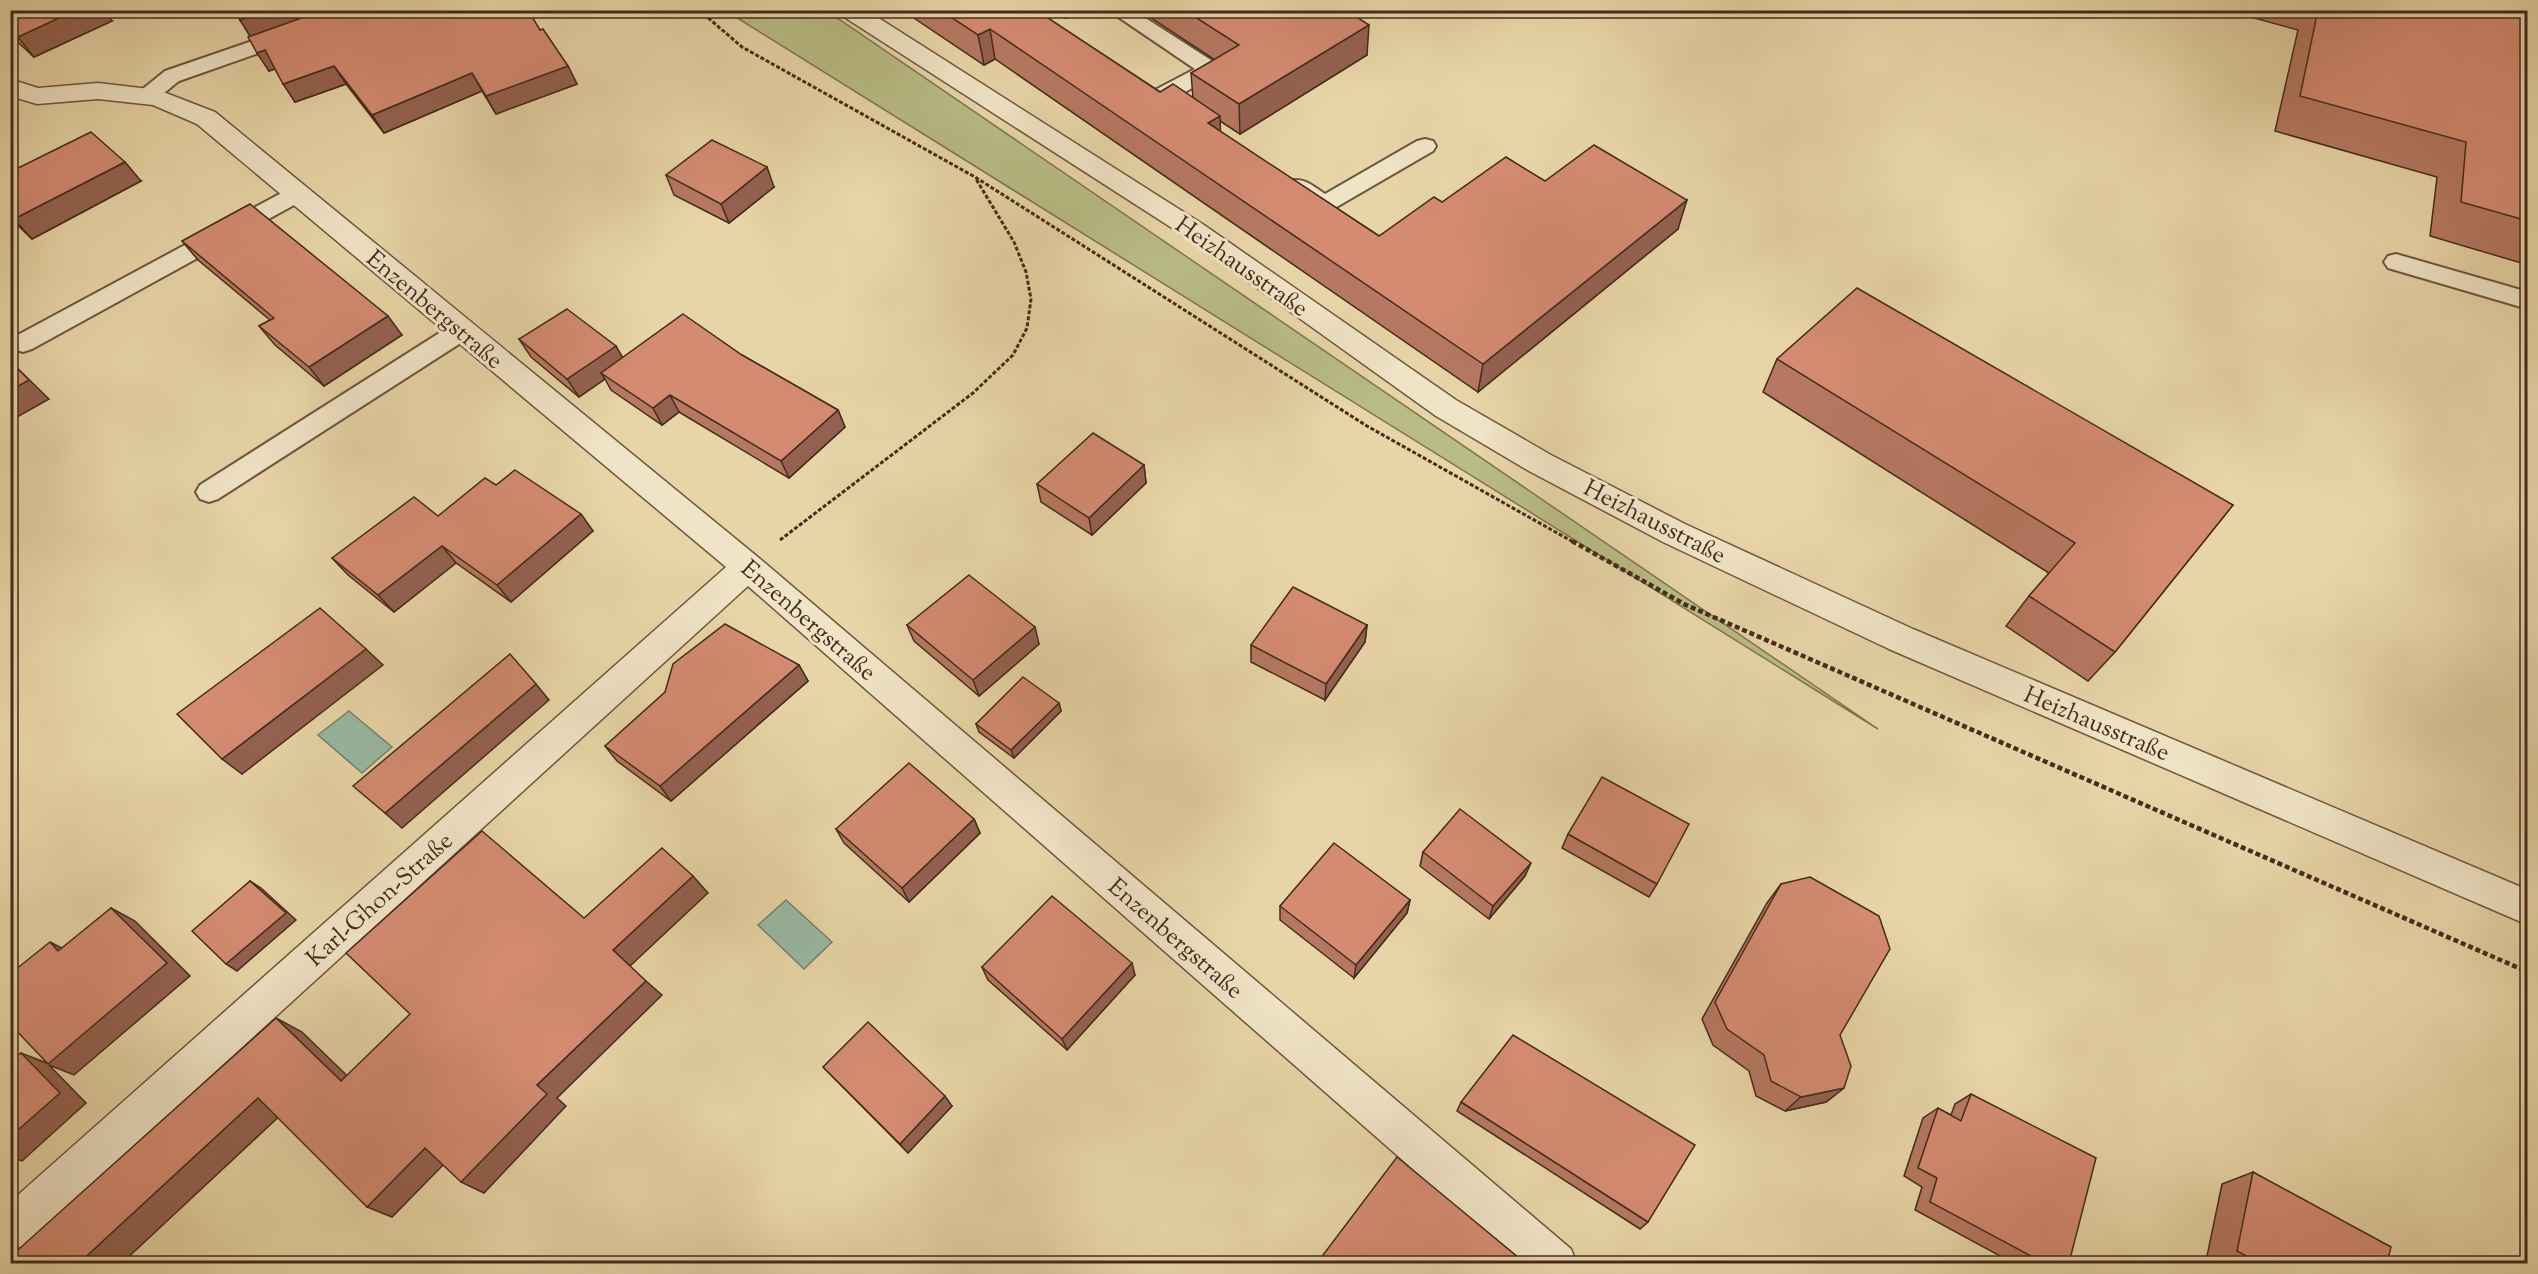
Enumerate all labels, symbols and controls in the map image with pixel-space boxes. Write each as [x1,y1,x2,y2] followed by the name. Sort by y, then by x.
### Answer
[1167,209,1314,326] street label: Heizhausstraße
[358,243,510,378] street label: Enzenbergstraße
[1577,472,1731,573] street label: Heizhausstraße
[733,553,883,690] street label: Enzenbergstraße
[2018,679,2175,771] street label: Heizhausstraße
[300,825,461,976] street label: Karl-Ghon-Straße
[1100,871,1250,1008] street label: Enzenbergstraße

